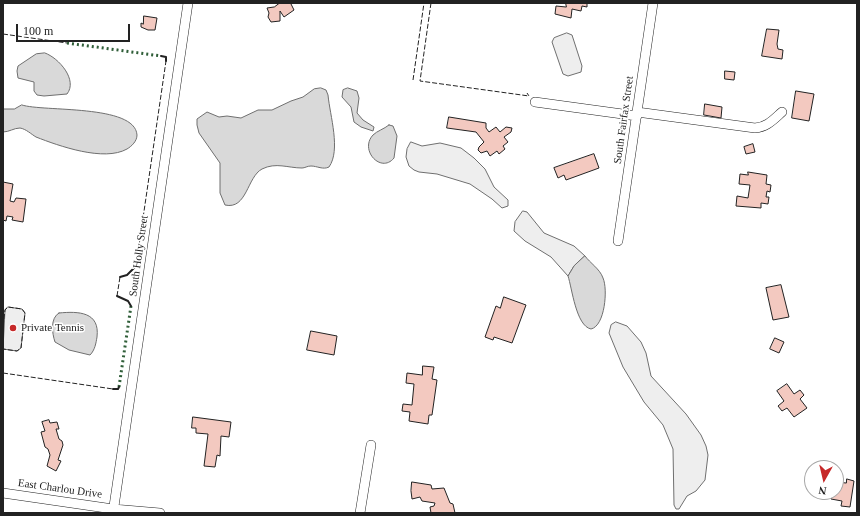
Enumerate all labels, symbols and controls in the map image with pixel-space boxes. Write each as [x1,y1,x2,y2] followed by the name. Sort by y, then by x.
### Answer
[18,16,132,42] scale bar
[23,24,53,38] text: 100 m
[611,75,637,165] street label: South Fairfax Street
[127,215,151,297] street label: South Holly Street
[21,321,84,335] place label: Private Tennis
[8,323,18,333] marker: Private Tennis
[804,460,844,500] north arrow
[17,477,103,501] street label: East Charlou Drive
[818,484,827,497] text: N

